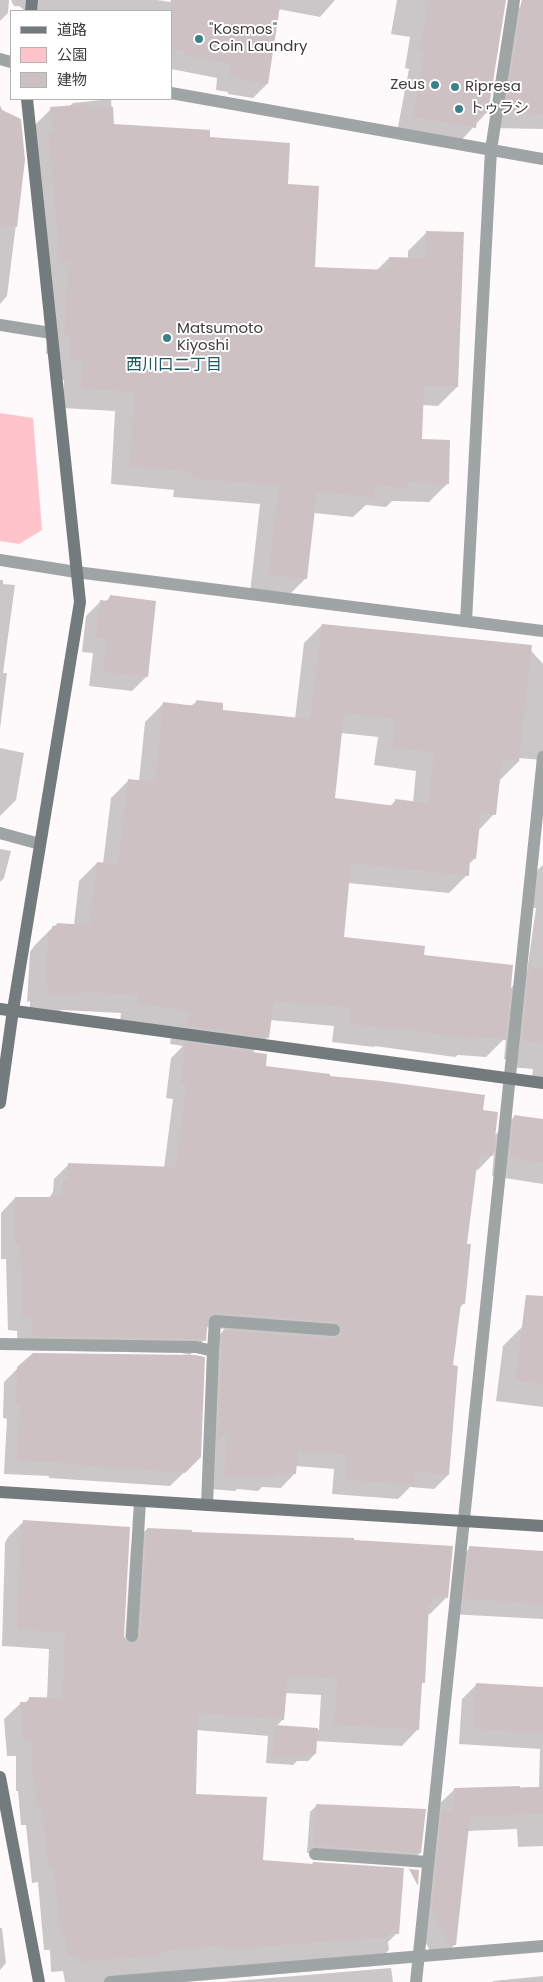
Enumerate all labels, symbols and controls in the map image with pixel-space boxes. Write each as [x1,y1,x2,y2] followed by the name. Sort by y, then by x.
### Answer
[10,10,172,100] legend
[57,19,87,40] text: 道路
[209,21,307,56] place label: "Kosmos" Coin Laundry
[193,33,205,45] marker: "Kosmos" Coin Laundry
[57,44,87,65] text: 公園
[57,69,87,90] text: 建物
[390,76,425,94] place label: Zeus
[465,78,521,96] place label: Ripresa
[429,79,441,91] marker: Zeus
[449,81,461,93] marker: Ripresa
[469,100,529,118] place label: トゥラシ
[453,103,465,115] marker: トゥラシ
[177,320,263,355] place label: Matsumoto Kiyoshi
[161,332,173,344] marker: Matsumoto Kiyoshi
[126,356,222,376] district label: 西川口二丁目

